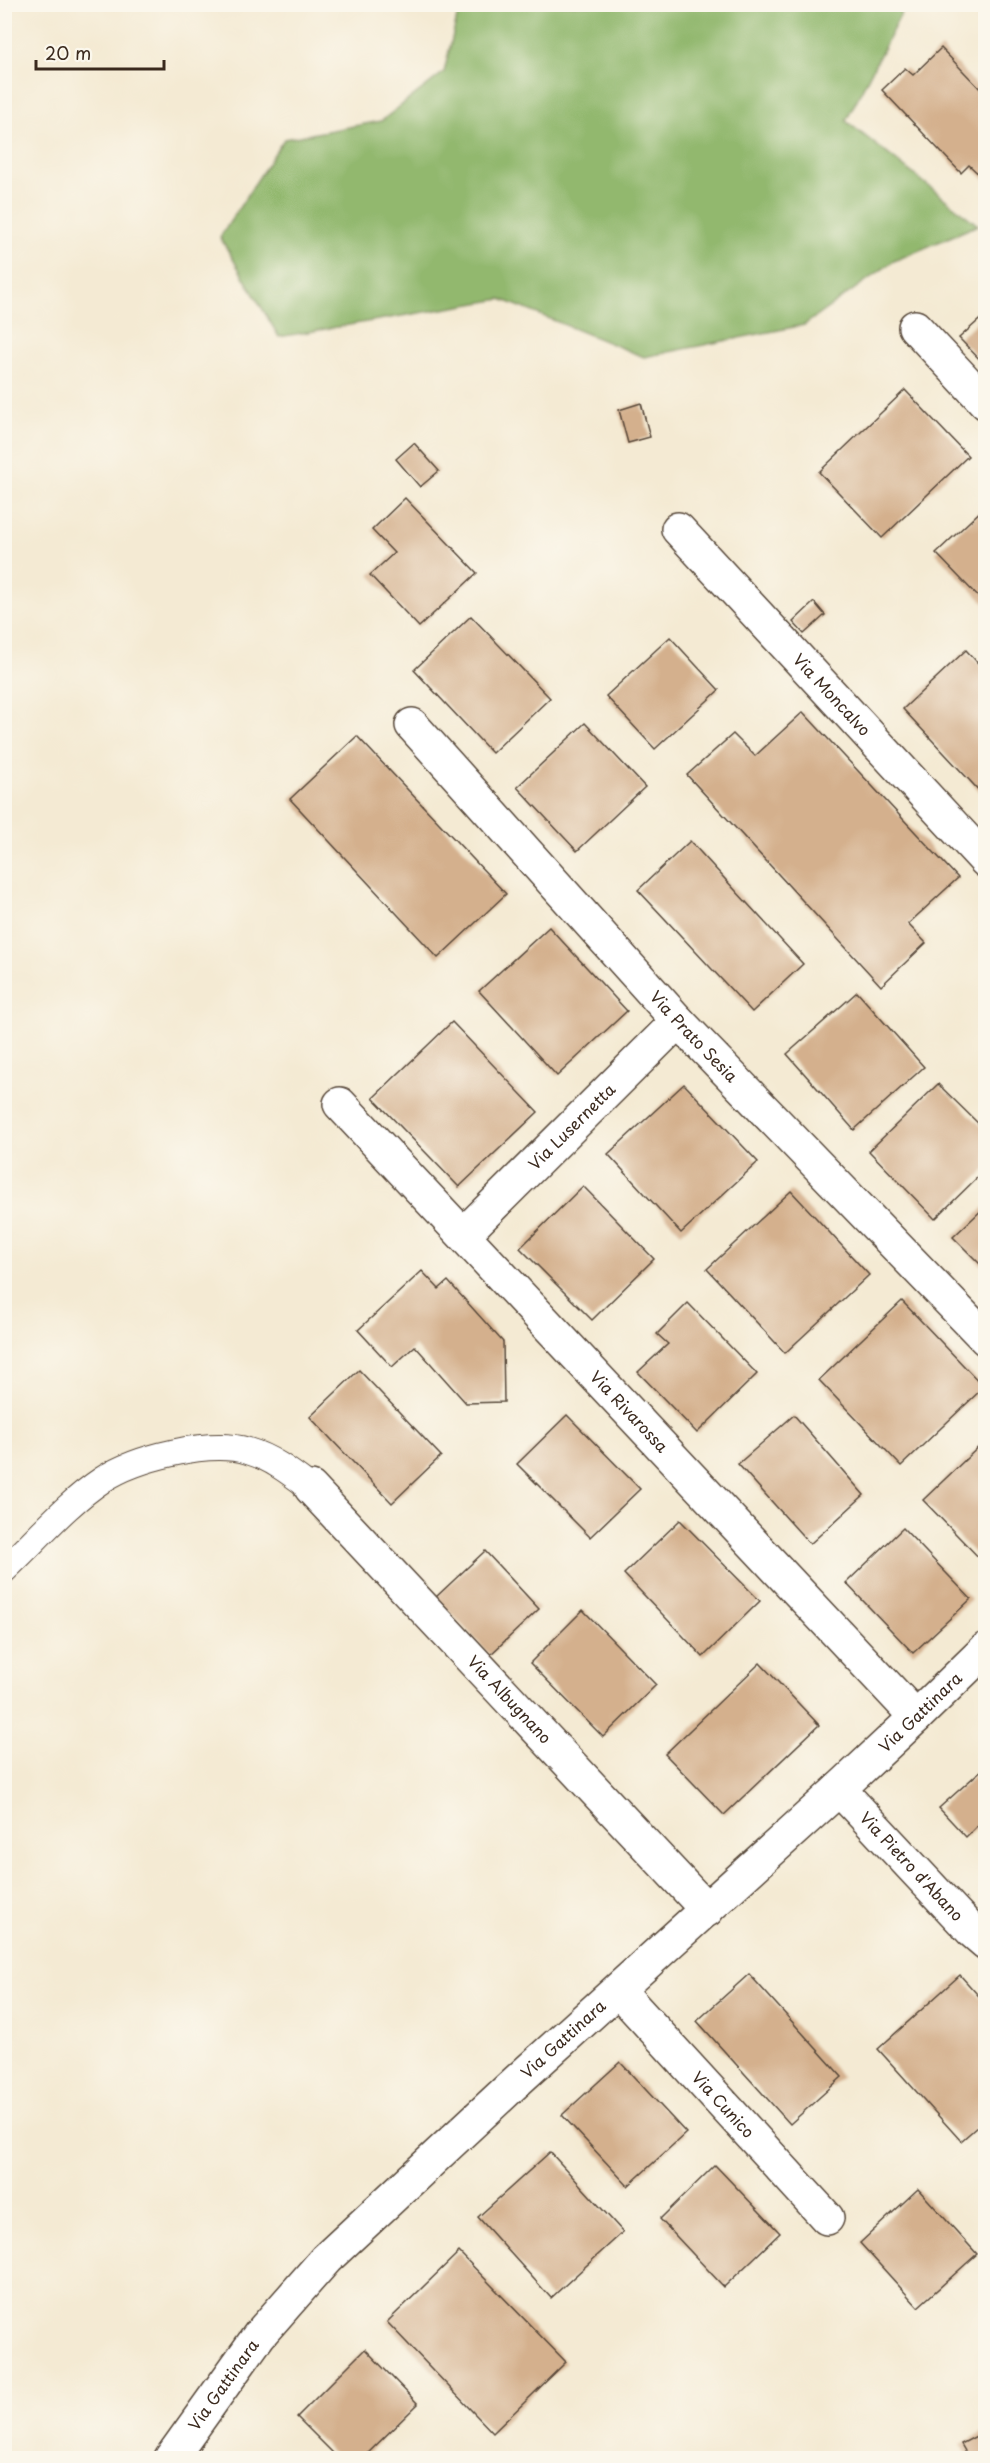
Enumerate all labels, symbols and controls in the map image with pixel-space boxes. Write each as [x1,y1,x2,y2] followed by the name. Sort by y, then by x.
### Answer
[36,33,164,71] scale bar
[45,39,91,66] text: 20 m
[788,647,877,741] street label: Via Moncalvo
[645,985,744,1087] street label: Via Prato Sesia
[522,1077,620,1175] street label: Via Lusernetta
[585,1364,674,1457] street label: Via Rivarossa
[463,1649,558,1749] street label: Via Albugnano
[872,1666,967,1757] street label: Via Gattinara
[855,1806,970,1926] street label: Via Pietro d'Abano
[515,1993,610,2083] street label: Via Gattinara
[687,2065,761,2143] street label: Via Cunico
[182,2334,264,2435] street label: Via Gattinara

